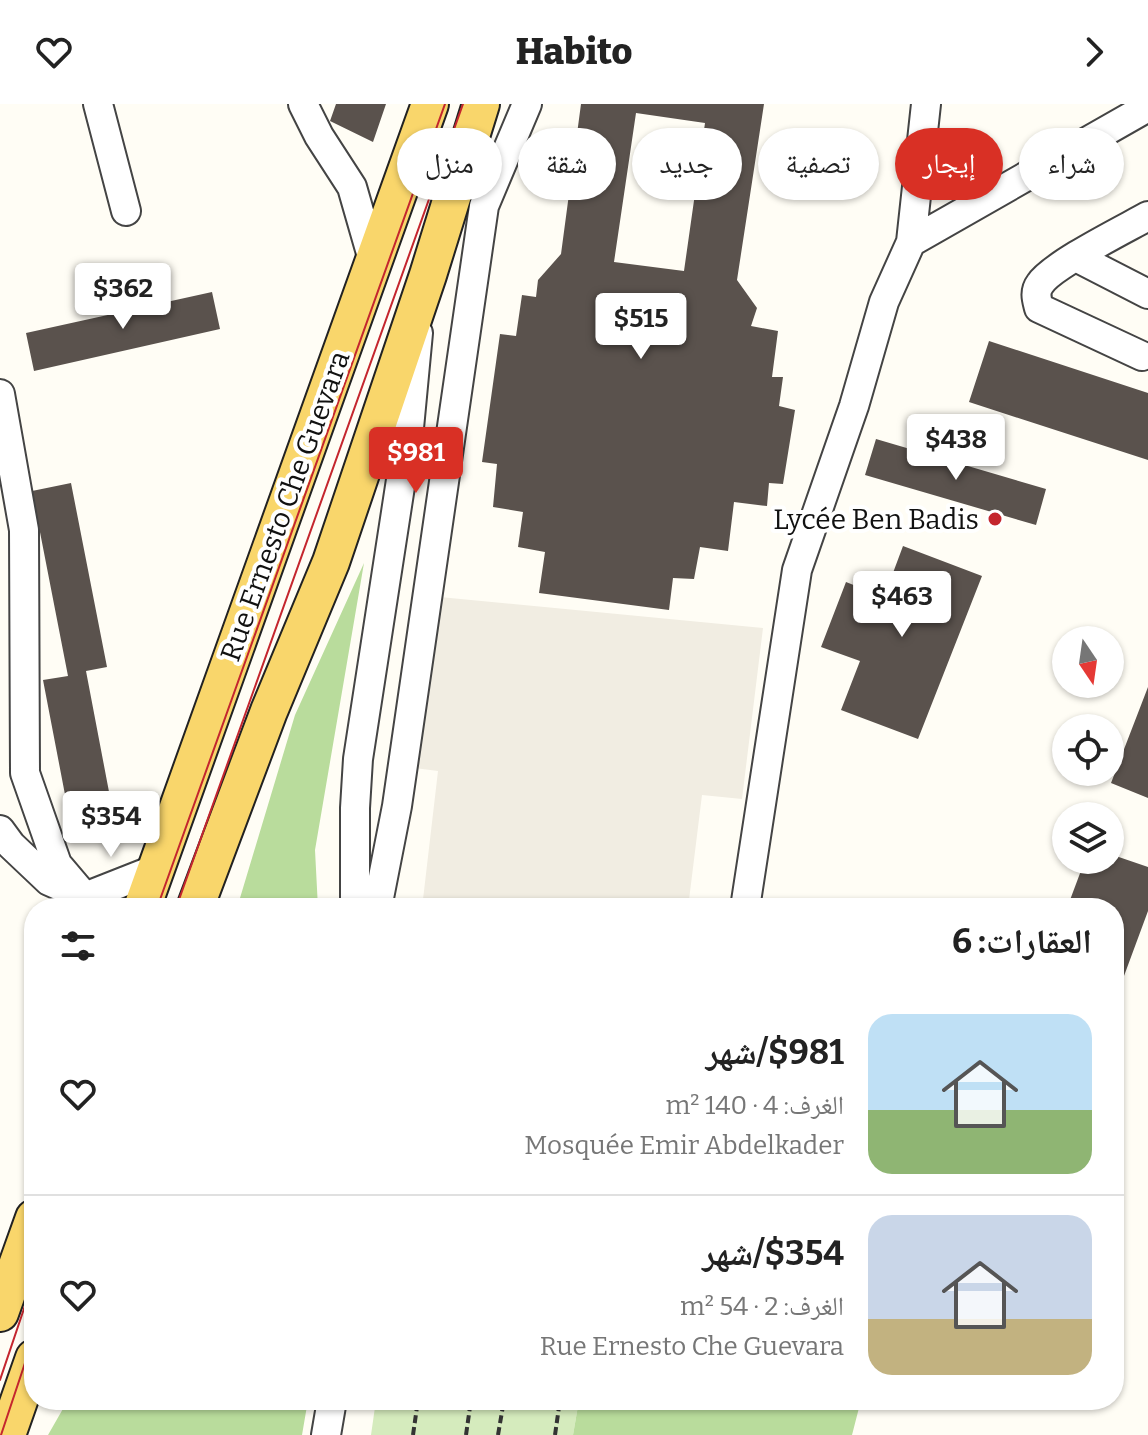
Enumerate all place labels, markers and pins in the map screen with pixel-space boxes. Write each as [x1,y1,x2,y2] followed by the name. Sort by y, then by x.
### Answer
[76,263,170,331] pin: $362
[594,293,688,361] pin: $515
[909,414,1003,482] pin: $438
[369,427,463,495] pin: $981
[773,503,979,536] place label: Lycée Ben Badis
[986,510,1004,528] marker: Lycée Ben Badis
[855,571,949,639] pin: $463
[64,791,158,859] pin: $354

